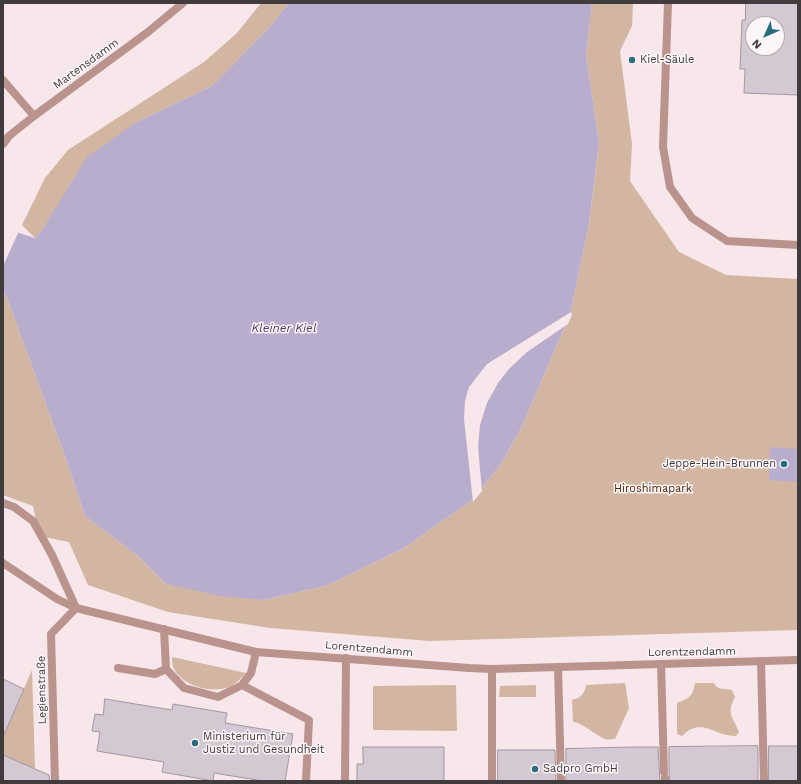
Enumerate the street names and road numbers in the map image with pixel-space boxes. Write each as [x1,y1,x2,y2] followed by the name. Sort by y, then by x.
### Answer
[51,36,121,92] street label: Martensdamm
[325,639,413,659] street label: Lorentzendamm
[648,645,736,659] street label: Lorentzendamm
[35,655,49,725] street label: Legienstraße

